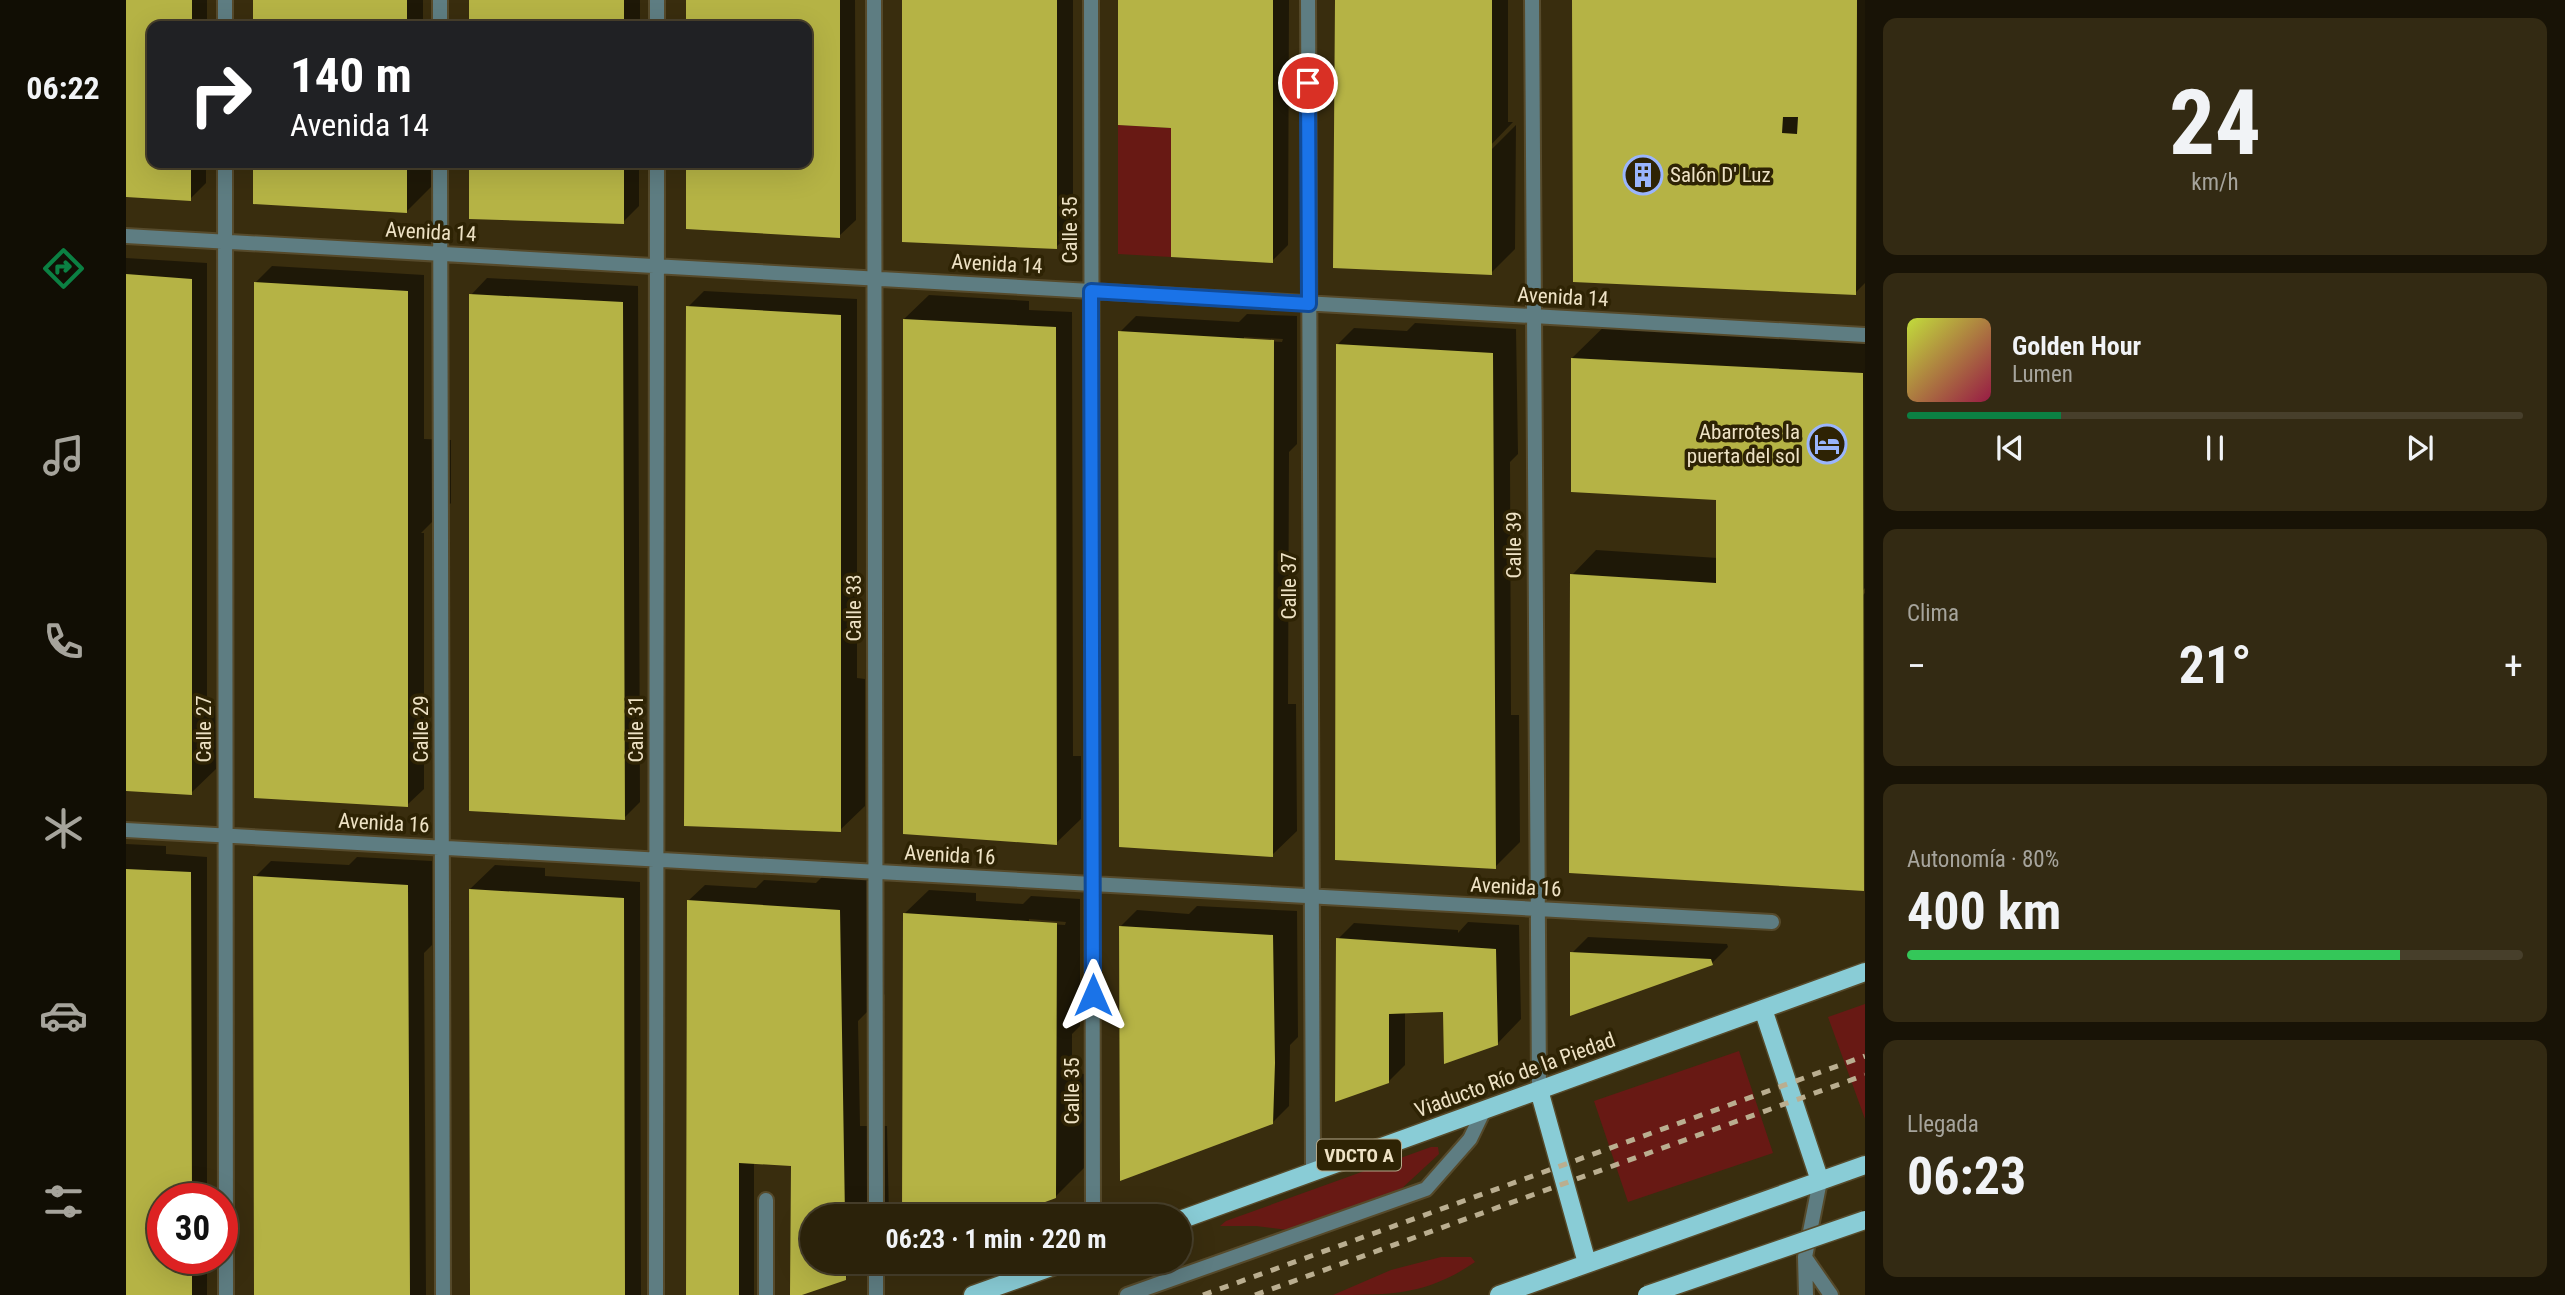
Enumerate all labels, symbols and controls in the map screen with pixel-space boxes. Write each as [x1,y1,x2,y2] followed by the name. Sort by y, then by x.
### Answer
[290,47,412,104] text: 140 m
[175,49,266,140] icon: right
[1278,53,1338,113] pin
[1289,64,1327,102] icon: arrive
[26,69,100,107] text: 06:22
[2169,70,2261,176] text: 24
[290,106,429,144] text: Avenida 14
[1622,154,1664,196] building icon: Salón D' Luz
[1670,163,1771,187] place label: Salón D' Luz
[2191,169,2239,196] text: km/h
[1058,197,1082,264] street label: Calle 35
[385,218,477,246] street label: Avenida 14
[39,244,88,293] icon: directions
[951,250,1043,278] street label: Avenida 14
[1517,283,1609,311] street label: Avenida 14
[2012,331,2141,361] text: Golden Hour
[2012,361,2073,388] text: Lumen
[1687,420,1800,468] place label: Abarrotes la puerta del sol
[1806,423,1848,465] hotel icon: Abarrotes la puerta del sol
[1991,429,2029,467] icon: previous
[2196,429,2234,467] icon: pause
[2401,429,2439,467] icon: next
[39,431,88,480] icon: music
[1502,512,1526,579] street label: Calle 39
[1277,553,1301,620] street label: Calle 37
[842,575,866,642] street label: Calle 33
[1907,600,1959,627] text: Clima
[39,617,88,666] icon: phone
[2179,635,2251,696] text: 21°
[1907,644,1926,688] text: −
[2504,644,2523,688] text: +
[192,696,216,763] street label: Calle 27
[409,696,433,763] street label: Calle 29
[624,696,648,763] street label: Calle 31
[39,804,88,853] icon: climate
[338,809,430,837] street label: Avenida 16
[904,841,996,869] street label: Avenida 16
[1907,846,2059,873] text: Autonomía · 80%
[1470,873,1562,901] street label: Avenida 16
[1907,881,2061,942] text: 400 km
[1056,958,1130,1032] position arrow
[39,991,88,1040] icon: car
[1411,1028,1619,1122] street label: Viaducto Río de la Piedad
[1060,1058,1084,1125] street label: Calle 35
[1907,1111,1979,1138] text: Llegada
[1317,1140,1401,1170] road number: VDCTO A
[1907,1146,2026,1207] text: 06:23
[39,1177,88,1226] icon: filters
[147,1183,238,1274] speed limit sign: 30
[886,1224,1106,1254] text: 06:23 · 1 min · 220 m

